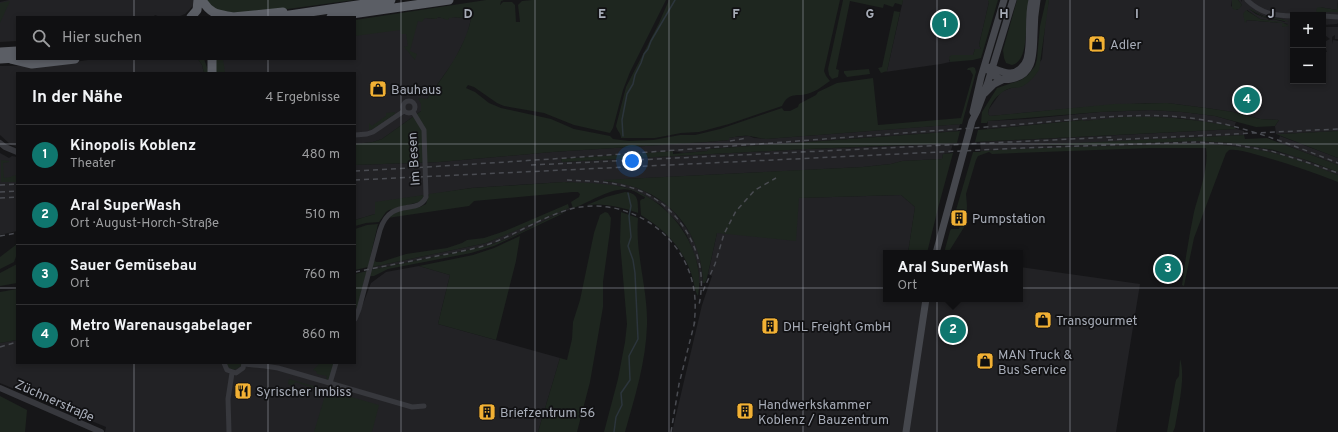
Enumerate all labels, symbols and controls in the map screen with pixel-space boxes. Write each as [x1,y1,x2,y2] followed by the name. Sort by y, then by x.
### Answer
[463,7,473,23] text: D
[598,7,606,23] text: E
[732,7,740,23] text: F
[866,7,875,23] text: G
[999,7,1009,23] text: H
[1135,7,1139,23] text: I
[1267,7,1275,23] text: J
[932,9,958,39] pin: 1
[1290,12,1326,84] map controls
[1290,12,1326,48] button: +
[16,16,356,60] search box
[30,27,52,49] icon: search
[62,29,142,48] text: Hier suchen
[1087,34,1107,54] shop icon: Adler
[1110,38,1142,54] place label: Adler
[1290,48,1326,84] button: −
[368,79,388,99] shop icon: Bauhaus
[391,83,441,99] place label: Bauhaus
[1234,85,1260,115] pin: 4
[32,87,123,109] text: In der Nähe
[265,90,340,106] text: 4 Ergebnisse
[405,132,425,186] street label: Im Besen
[70,137,196,156] text: Kinopolis Koblenz
[42,147,48,163] text: 1
[302,147,340,163] text: 480 m
[622,151,642,171] your location
[70,156,116,172] text: Theater
[70,197,181,216] text: Aral SuperWash
[41,207,49,223] text: 2
[305,207,340,223] text: 510 m
[949,208,969,228] building icon: Pumpstation
[972,212,1046,228] place label: Pumpstation
[70,216,219,232] text: Ort · August-Horch-Straße
[883,250,1023,302] popup
[1155,254,1181,284] pin: 3
[70,257,197,276] text: Sauer Gemüsebau
[897,259,1009,278] text: Aral SuperWash
[41,267,49,283] text: 3
[304,267,340,283] text: 760 m
[70,276,90,292] text: Ort
[897,278,917,294] text: Ort
[1033,310,1053,330] shop icon: Transgourmet
[1056,314,1138,330] place label: Transgourmet
[940,315,966,345] pin: 2
[760,316,780,336] building icon: DHL Freight GmbH
[70,317,252,336] text: Metro Warenausgabelager
[783,320,891,336] place label: DHL Freight GmbH
[41,327,49,343] text: 4
[302,327,340,343] text: 860 m
[70,336,90,352] text: Ort
[998,348,1073,379] place label: MAN Truck & Bus Service
[975,351,995,371] shop icon: MAN Truck & Bus Service
[12,377,96,427] street label: Züchnerstraße
[233,381,253,401] restaurant icon: Syrischer Imbiss
[256,385,352,401] place label: Syrischer Imbiss
[758,398,889,429] place label: Handwerkskammer Koblenz / Bauzentrum
[735,401,755,421] building icon: Handwerkskammer Koblenz / Bauzentrum
[477,402,497,422] building icon: Briefzentrum 56
[500,406,595,422] place label: Briefzentrum 56

